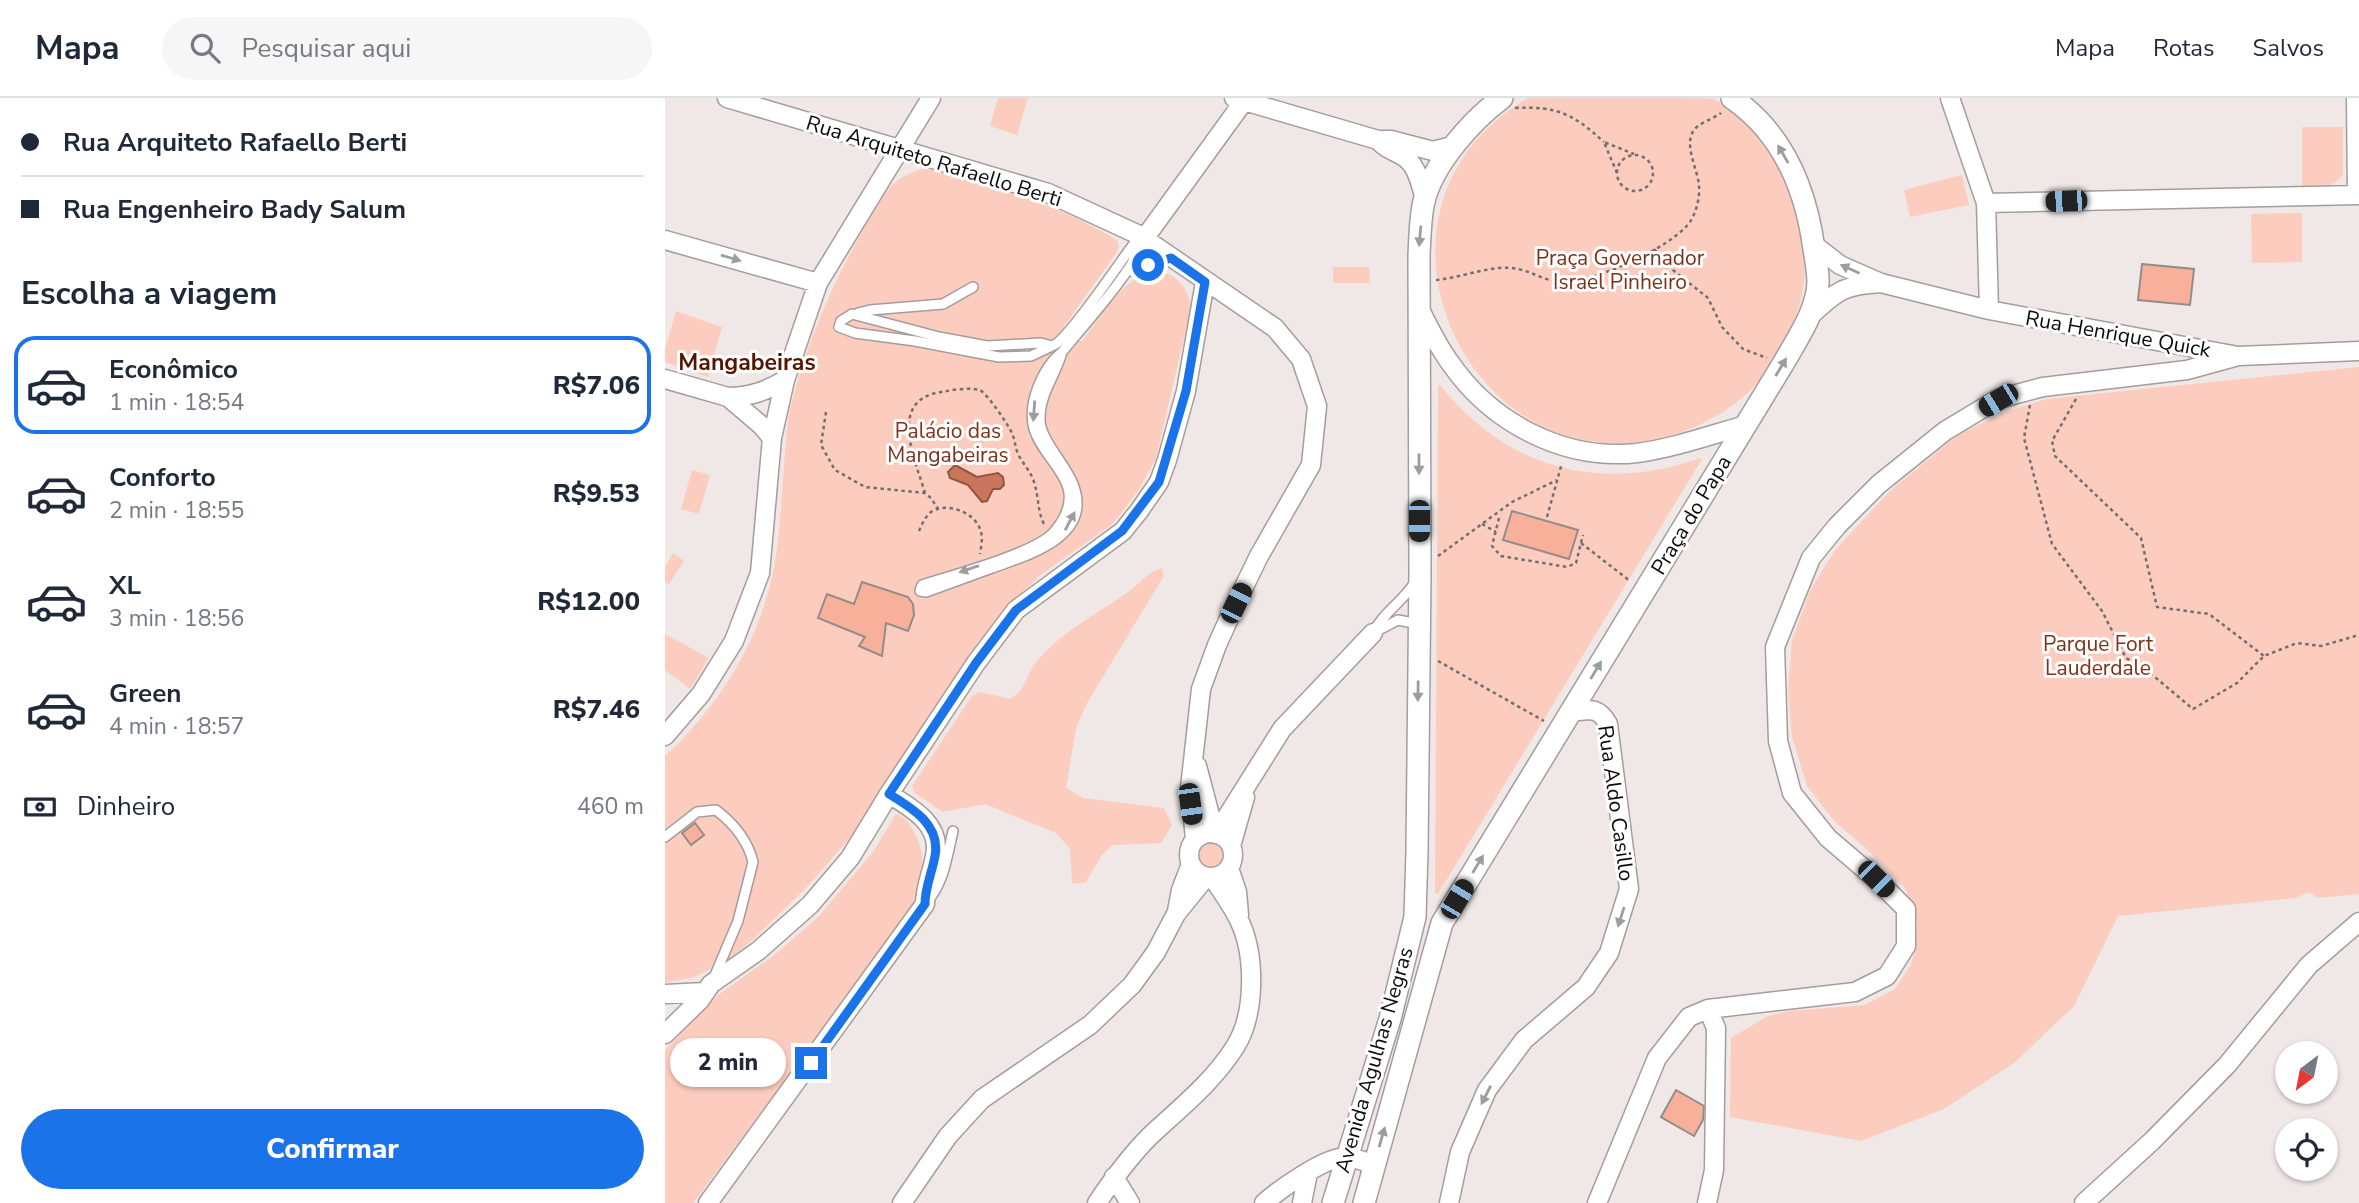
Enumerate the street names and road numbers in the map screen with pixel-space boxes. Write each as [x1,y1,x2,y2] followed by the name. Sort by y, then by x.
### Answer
[803,109,1065,213] street label: Rua Arquiteto Rafaello Berti
[2023,304,2213,364] street label: Rua Henrique Quick
[1644,450,1738,580] street label: Praça do Papa
[1591,723,1641,883] street label: Rua Aldo Casillo
[1328,944,1420,1176] street label: Avenida Agulhas Negras

